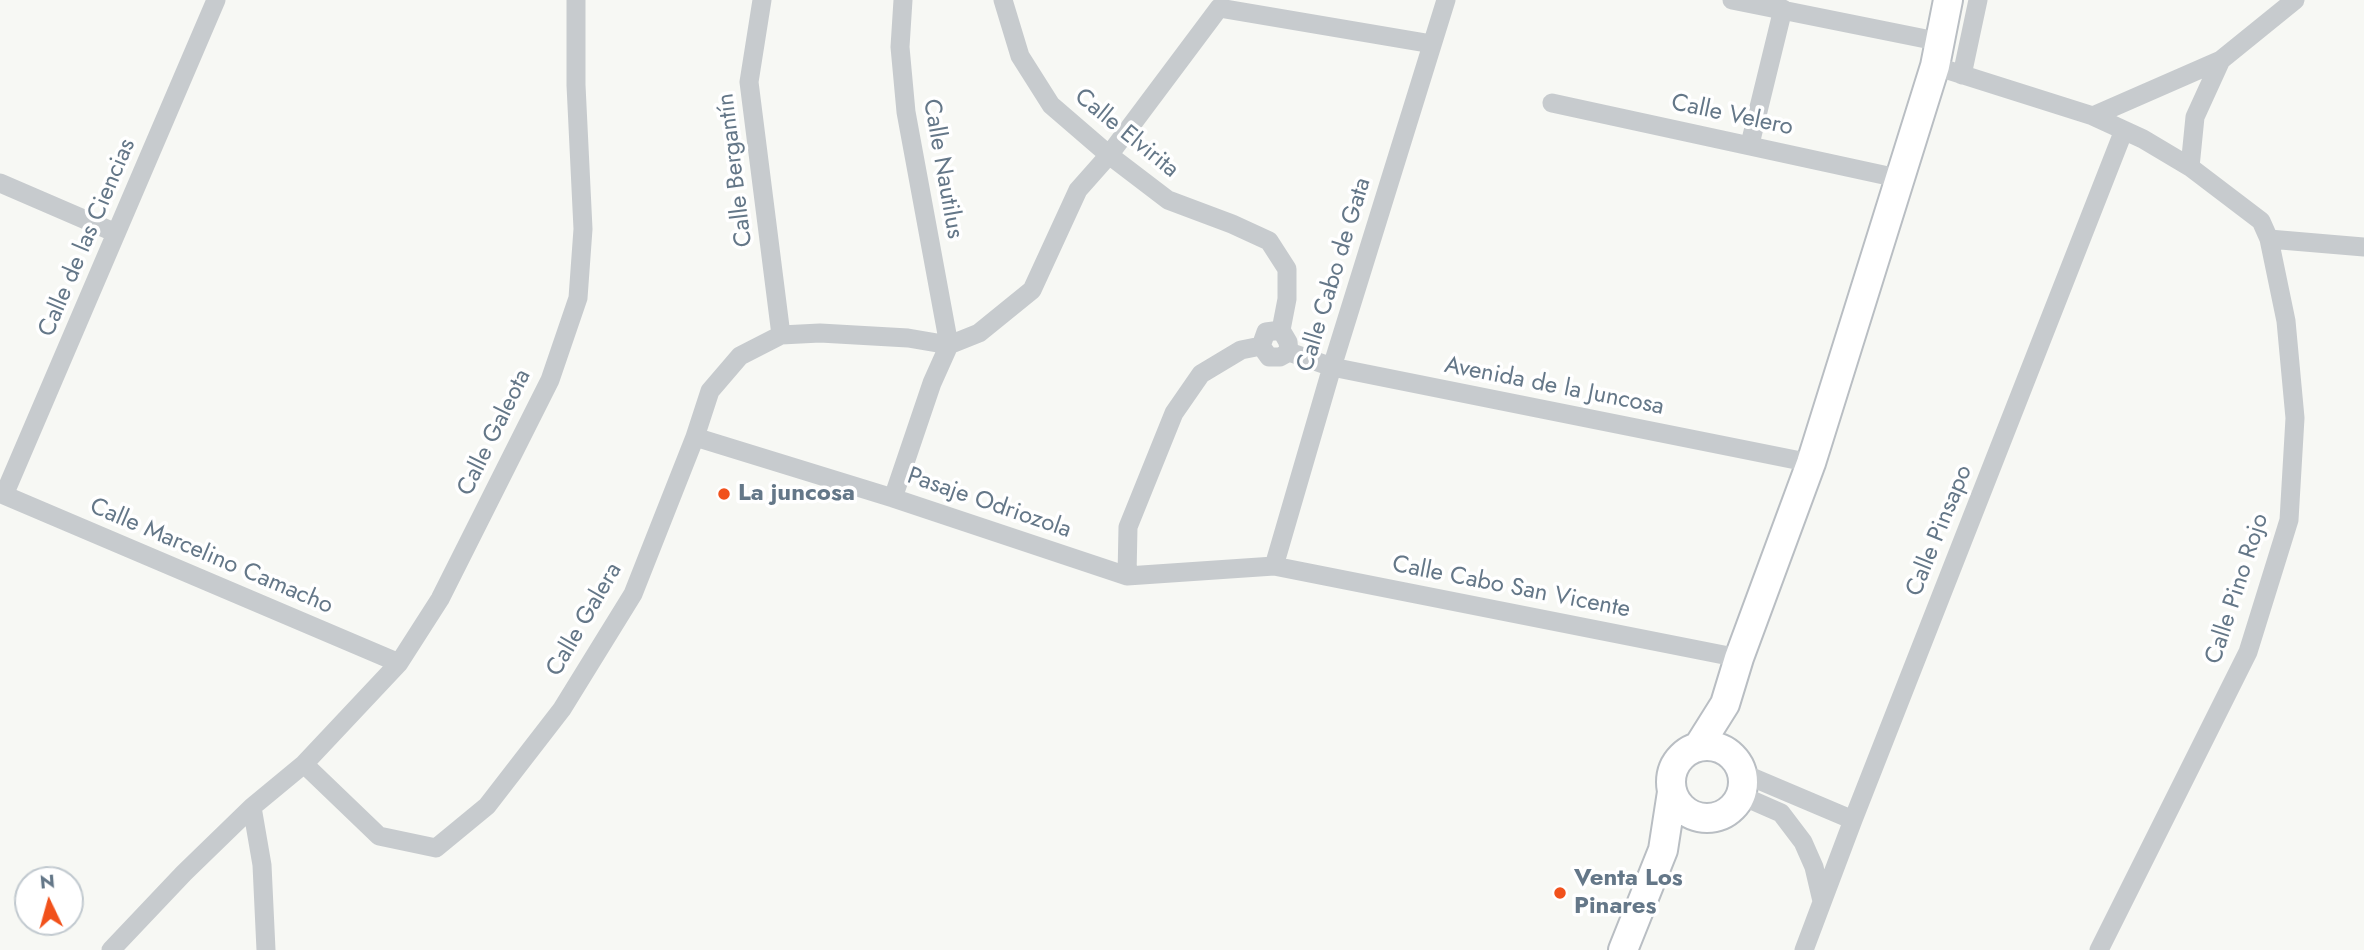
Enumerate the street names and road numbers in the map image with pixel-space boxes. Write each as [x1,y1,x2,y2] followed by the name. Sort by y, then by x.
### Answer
[1068,83,1184,185] street label: Calle Elvirita
[1668,89,1796,143] street label: Calle Velero
[712,92,760,248] street label: Calle Bergantín
[916,97,968,241] street label: Calle Nautilus
[33,135,143,341] street label: Calle de las Ciencias
[1292,175,1378,375] street label: Calle Cabo de Gata
[1442,352,1666,422] street label: Avenida de la Juncosa
[452,365,538,501] street label: Calle Galeota
[1901,461,1979,601] street label: Calle Pinsapo
[903,462,1075,546] street label: Pasaje Odriozola
[85,493,337,621] street label: Calle Marcelino Camacho
[2200,510,2276,668] street label: Calle Pino Rojo
[1390,551,1632,625] street label: Calle Cabo San Vicente
[541,558,629,682] street label: Calle Galera

